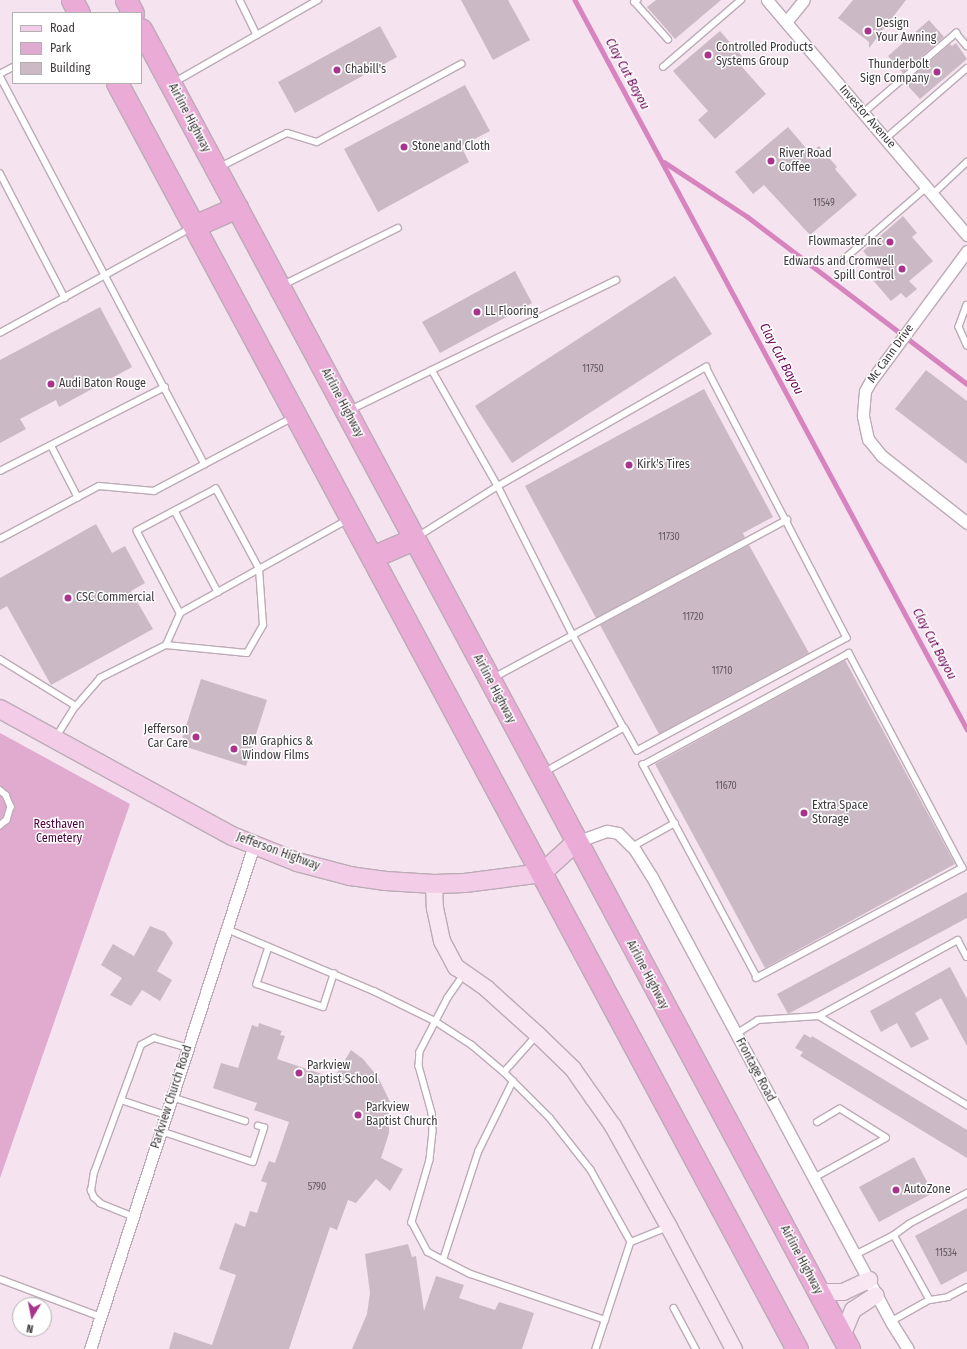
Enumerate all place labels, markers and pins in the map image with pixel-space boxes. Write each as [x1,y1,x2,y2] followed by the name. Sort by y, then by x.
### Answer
[876,17,936,45] place label: Design Your Awning
[863,26,873,36] marker: Design Your Awning
[716,41,813,69] place label: Controlled Products Systems Group
[703,50,713,60] marker: Controlled Products Systems Group
[860,58,929,86] place label: Thunderbolt Sign Company
[345,63,386,77] place label: Chabill's
[332,65,342,75] marker: Chabill's
[932,67,942,77] marker: Thunderbolt Sign Company
[412,140,490,154] place label: Stone and Cloth
[399,142,409,152] marker: Stone and Cloth
[779,147,832,175] place label: River Road Coffee
[766,156,776,166] marker: River Road Coffee
[808,235,882,249] place label: Flowmaster Inc
[885,237,895,247] marker: Flowmaster Inc
[783,255,894,283] place label: Edwards and Cromwell Spill Control
[897,264,907,274] marker: Edwards and Cromwell Spill Control
[485,305,538,319] place label: LL Flooring
[472,307,482,317] marker: LL Flooring
[59,377,146,391] place label: Audi Baton Rouge
[46,379,56,389] marker: Audi Baton Rouge
[637,458,690,472] place label: Kirk's Tires
[624,460,634,470] marker: Kirk's Tires
[76,591,154,605] place label: CSC Commercial
[63,593,73,603] marker: CSC Commercial
[144,723,188,751] place label: Jefferson Car Care
[191,732,201,742] marker: Jefferson Car Care
[242,735,313,763] place label: BM Graphics & Window Films
[229,744,239,754] marker: BM Graphics & Window Films
[812,799,868,827] place label: Extra Space Storage
[799,808,809,818] marker: Extra Space Storage
[307,1059,378,1087] place label: Parkview Baptist School
[294,1068,304,1078] marker: Parkview Baptist School
[366,1101,438,1129] place label: Parkview Baptist Church
[353,1110,363,1120] marker: Parkview Baptist Church
[904,1183,951,1197] place label: AutoZone
[891,1185,901,1195] marker: AutoZone

